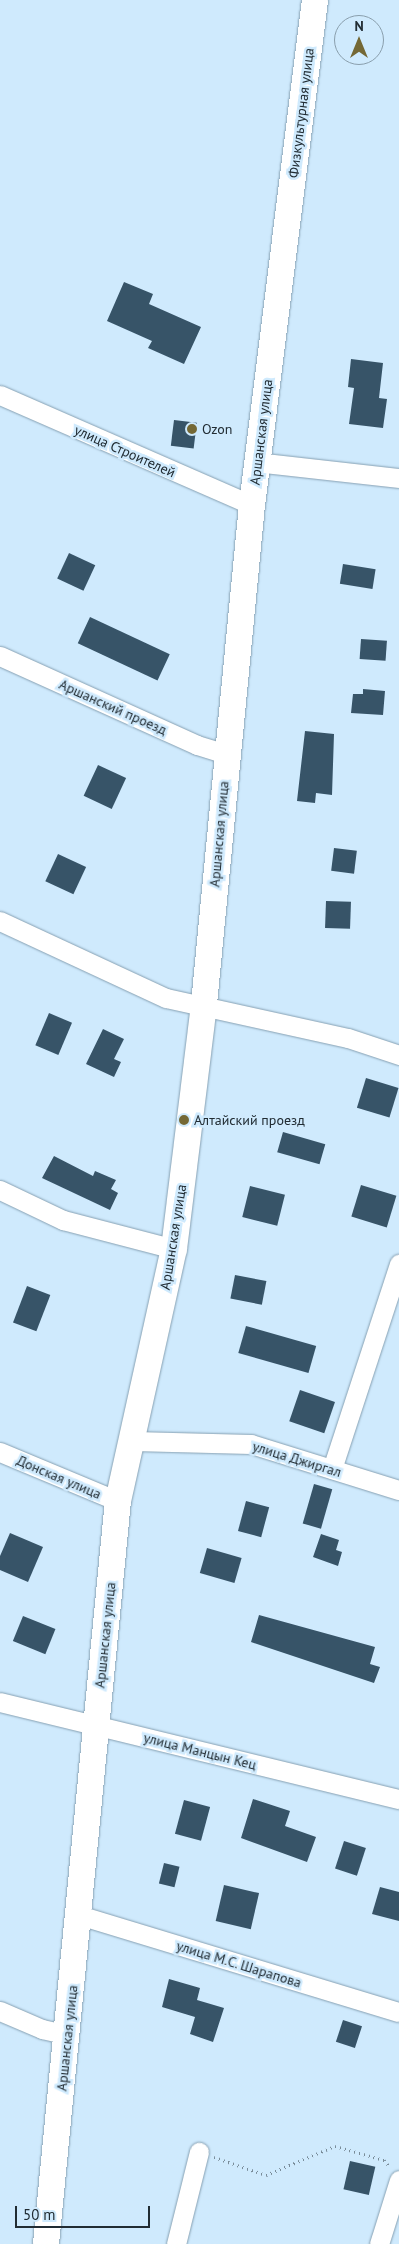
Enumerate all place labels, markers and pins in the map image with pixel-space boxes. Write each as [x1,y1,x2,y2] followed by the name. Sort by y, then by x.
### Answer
[202,421,232,437] place label: Ozon
[186,423,198,435] marker: Ozon
[194,1112,305,1128] place label: Алтайский проезд
[178,1114,190,1126] marker: Алтайский проезд

